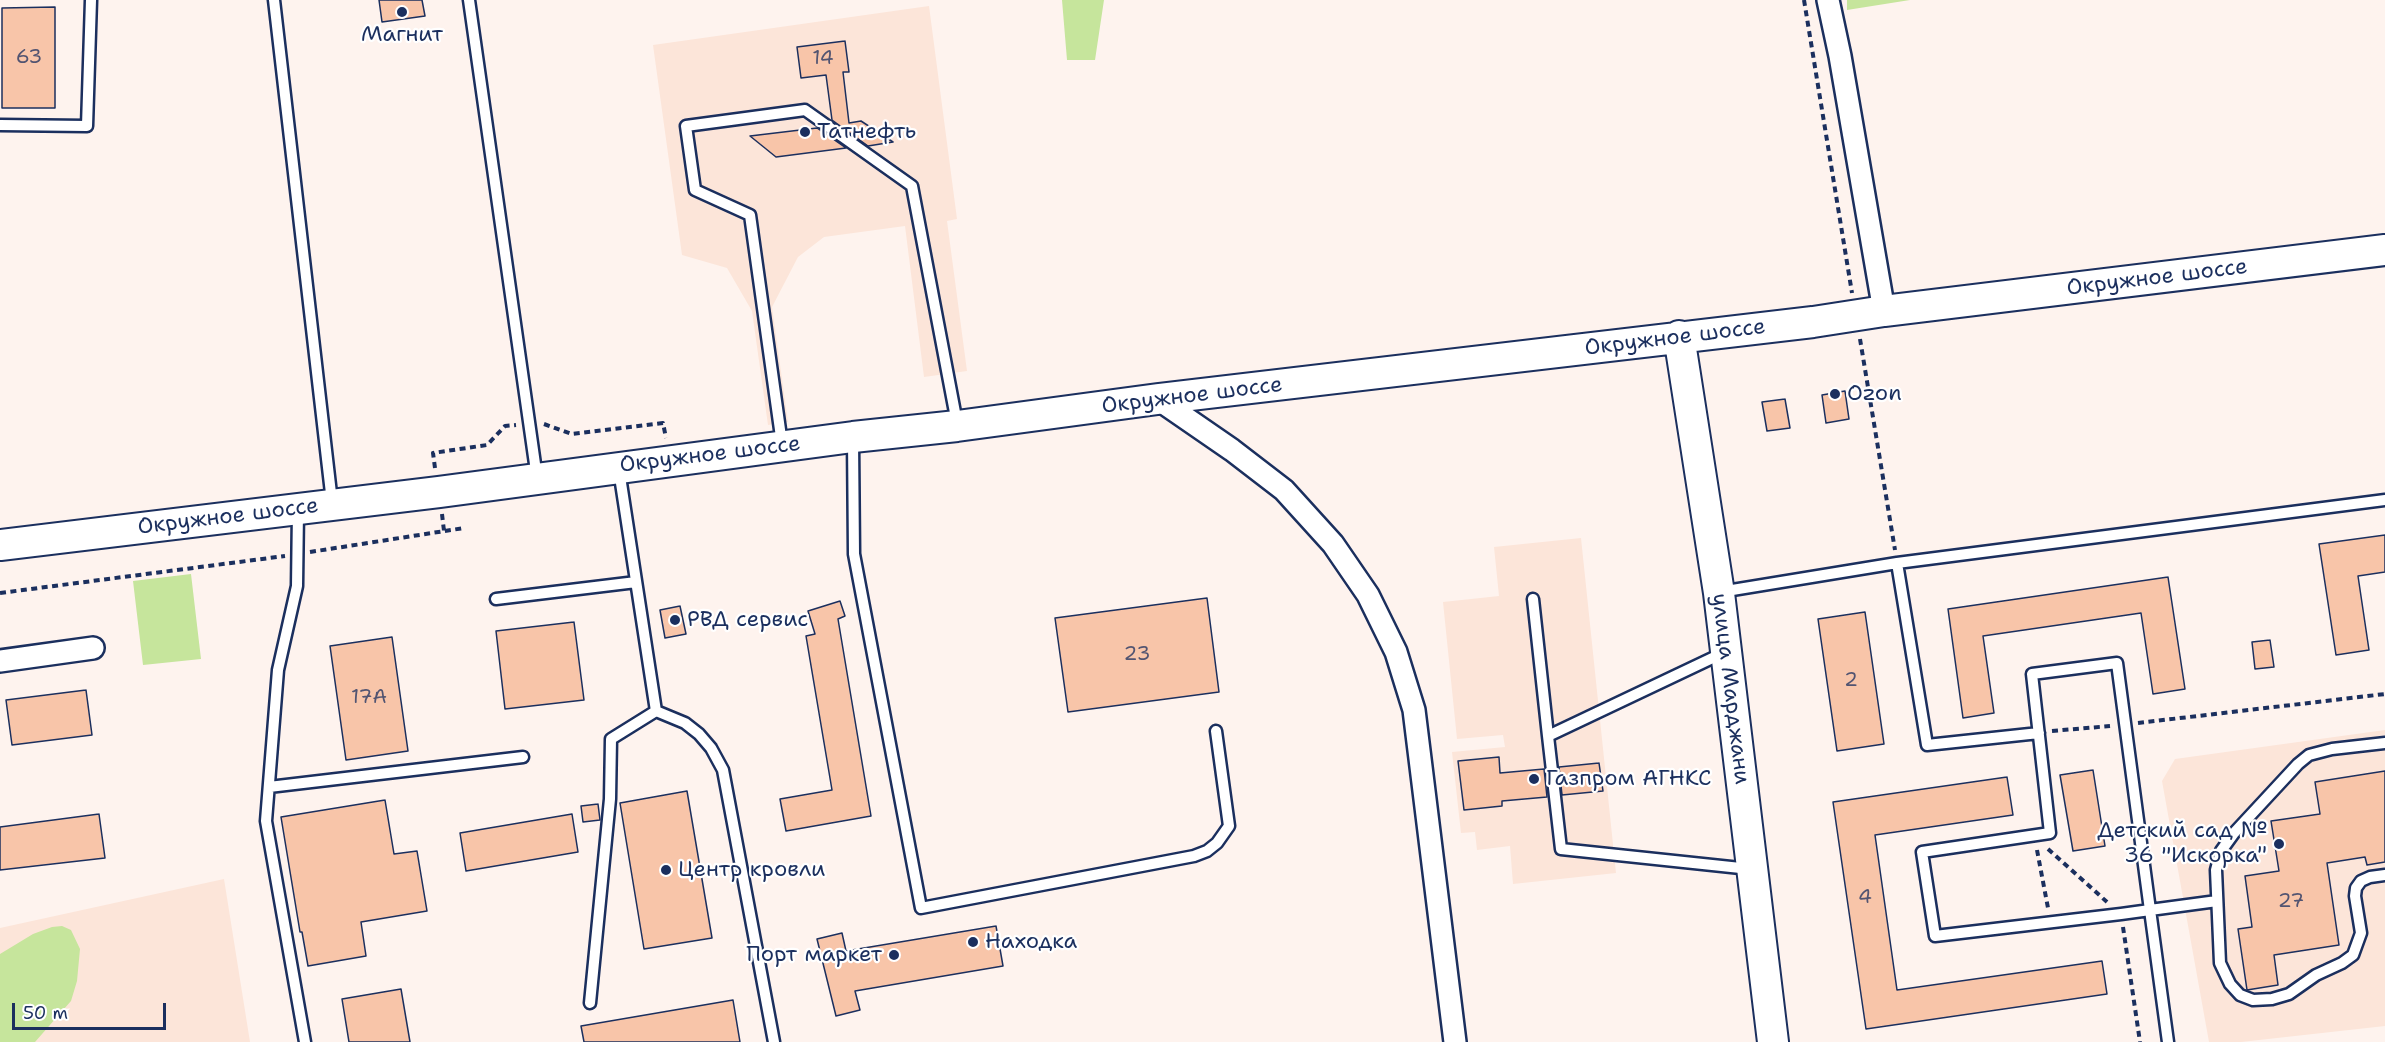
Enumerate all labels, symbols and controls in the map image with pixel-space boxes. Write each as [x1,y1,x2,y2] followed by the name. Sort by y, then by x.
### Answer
[395,5,409,19] marker: Магнит
[361,22,443,48] place label: Магнит
[16,46,42,70] house number: 63
[812,47,834,71] house number: 14
[817,119,916,145] place label: Татнефть
[798,125,812,139] marker: Татнефть
[2065,254,2249,302] street label: Окружное шоссе
[1583,314,1767,362] street label: Окружное шоссе
[1100,372,1284,420] street label: Окружное шоссе
[1847,381,1902,407] place label: Ozon
[1828,387,1842,401] marker: Ozon
[618,431,802,479] street label: Окружное шоссе
[136,493,320,541] street label: Окружное шоссе
[1705,592,1755,786] street label: улица Марджани
[687,607,808,633] place label: РВД сервис
[668,613,682,627] marker: РВД сервис
[1124,643,1150,667] house number: 23
[1844,669,1858,693] house number: 2
[351,686,387,710] house number: 17А
[1546,766,1712,792] place label: Газпром АГНКС
[1527,772,1541,786] marker: Газпром АГНКС
[2097,818,2267,870] place label: Детский сад № 36 "Искорка"
[2272,837,2286,851] marker: Детский сад № 36 "Искорка"
[678,857,825,883] place label: Центр кровли
[659,863,673,877] marker: Центр кровли
[1858,886,1872,910] house number: 4
[2278,890,2304,914] house number: 27
[985,929,1077,955] place label: Находка
[966,935,980,949] marker: Находка
[746,942,882,968] place label: Порт маркет
[887,948,901,962] marker: Порт маркет
[15,991,170,1029] scale bar
[23,1001,68,1025] text: 50 m

